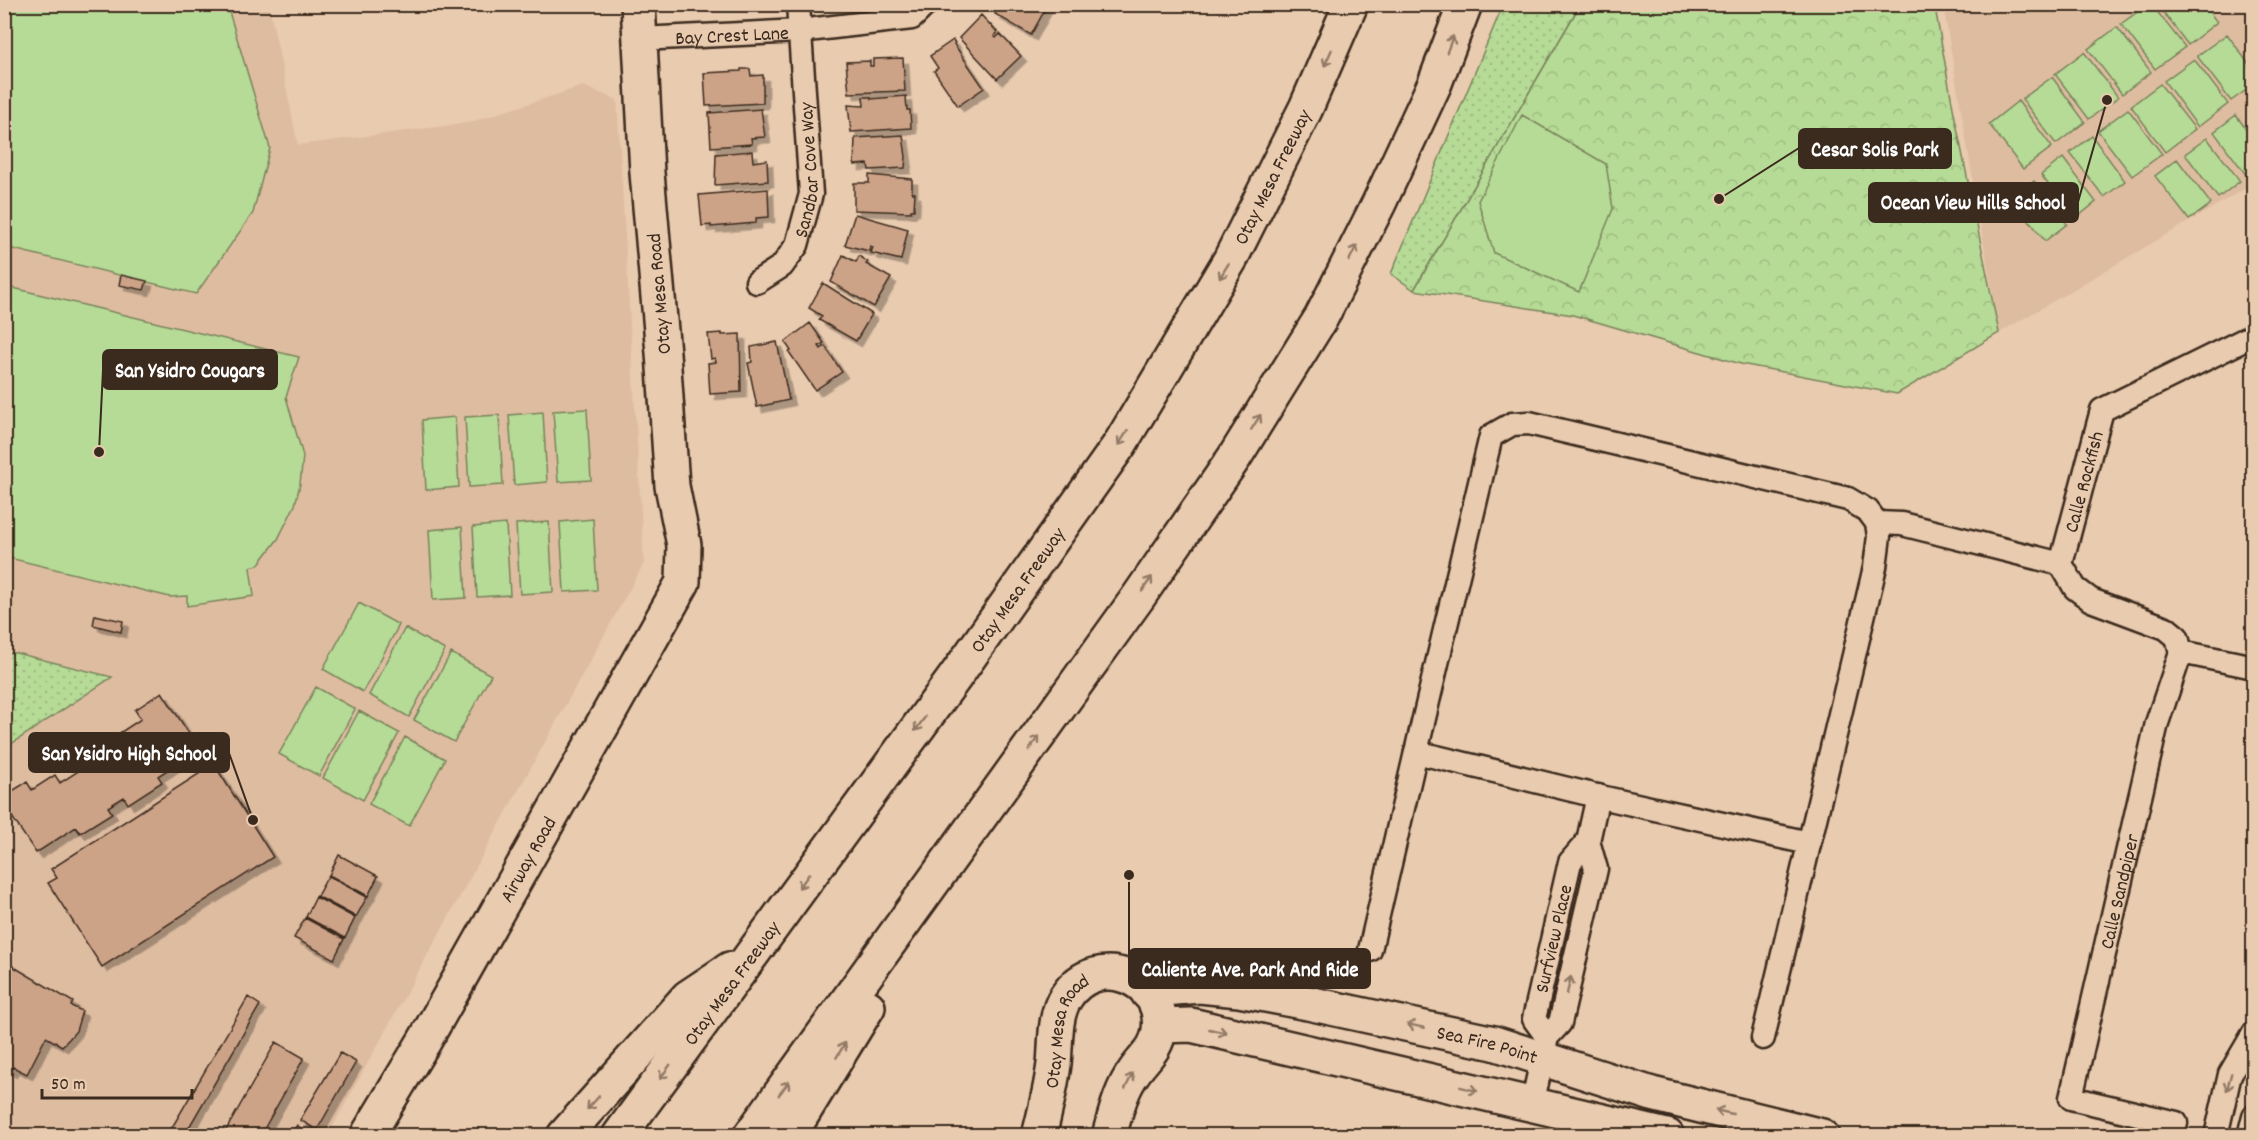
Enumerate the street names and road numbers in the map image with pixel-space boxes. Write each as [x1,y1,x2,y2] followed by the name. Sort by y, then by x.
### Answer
[675,21,790,54] street label: Bay Crest Lane
[789,100,828,242] street label: Sandbar Cove Way
[1229,105,1320,250] street label: Otay Mesa Freeway
[642,232,680,355] street label: Otay Mesa Road
[2059,428,2113,536] street label: Calle Rockfish
[965,522,1074,660] street label: Otay Mesa Freeway
[494,812,565,908] street label: Airway Road
[2095,831,2148,952] street label: Calle Sandpiper
[1529,882,1581,996] street label: Surfview Place
[679,916,789,1053] street label: Otay Mesa Freeway
[1039,968,1096,1091] street label: Otay Mesa Road
[1434,1020,1541,1073] street label: Sea Fire Point

